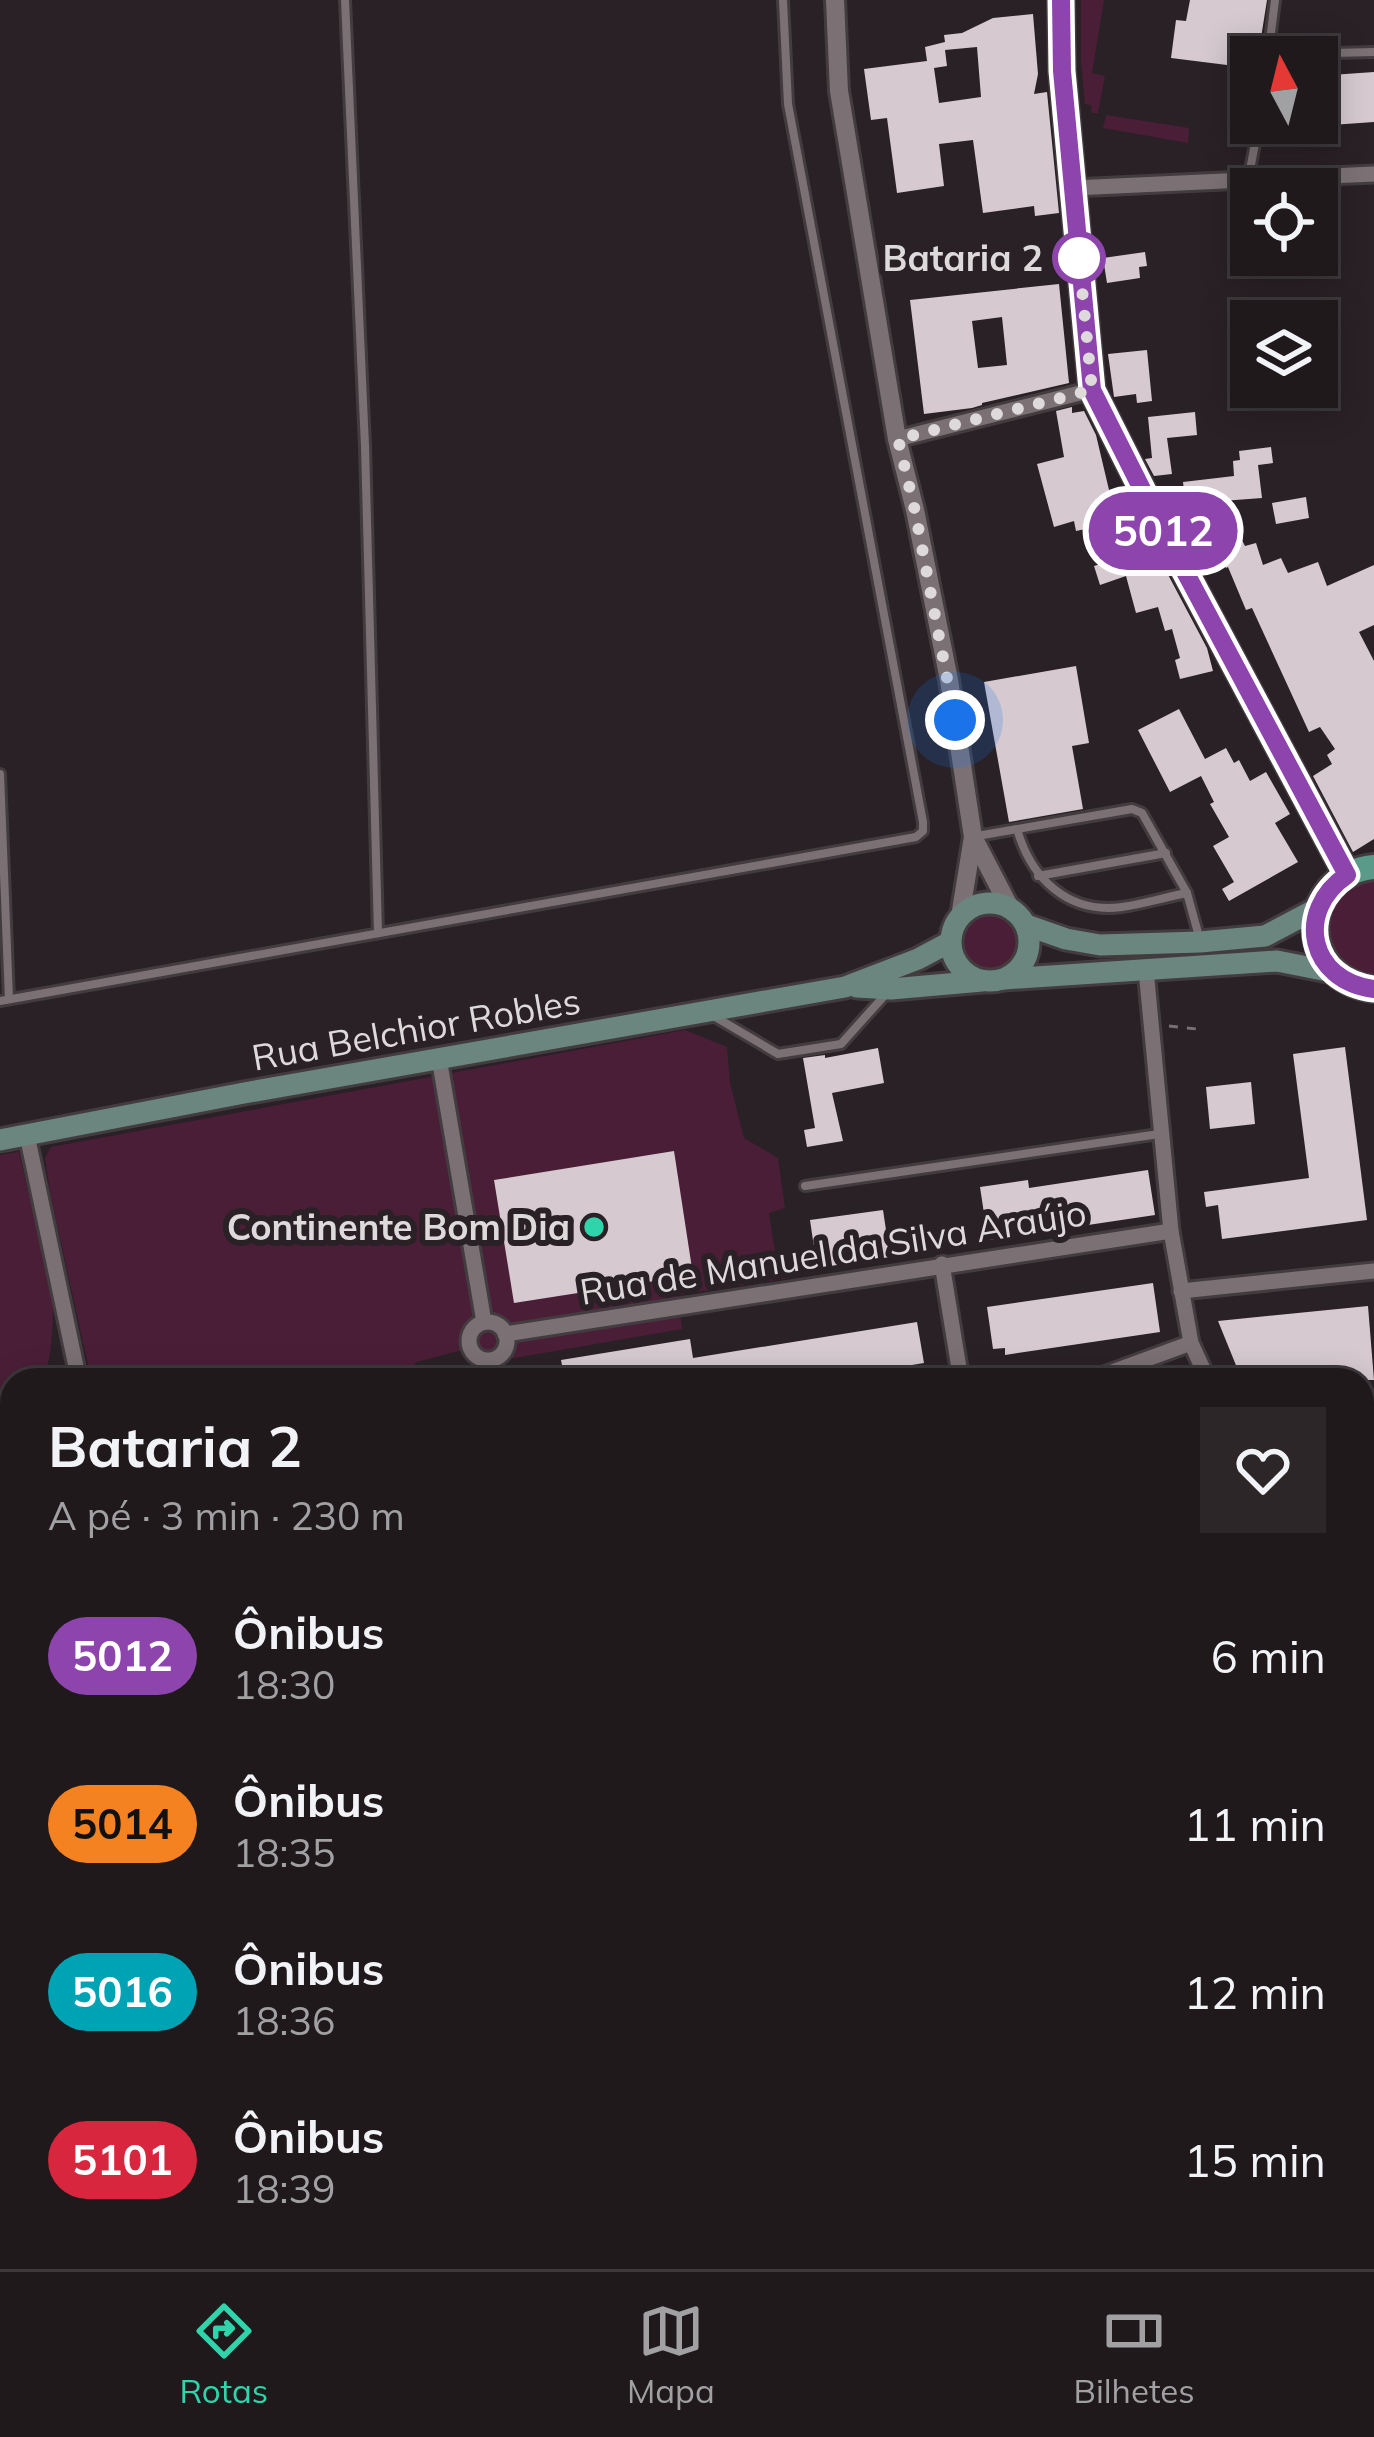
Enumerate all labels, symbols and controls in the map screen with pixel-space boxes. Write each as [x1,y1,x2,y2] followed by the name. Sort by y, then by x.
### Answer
[1230,36,1338,144] north arrow
[1230,36,1338,408] map controls
[1230,168,1338,276] button: locate
[1054,233,1104,283] marker: Bataria 2
[883,235,1043,280] place label: Bataria 2
[1230,300,1338,408] button: layers
[1079,492,1247,570] line badge: 5012
[1113,504,1213,557] text: 5012
[925,690,985,750] your location
[248,977,584,1080] street label: Rua Belchior Robles
[577,1189,1089,1314] street label: Rua de Manuel da Silva Araújo
[227,1204,570,1249] place label: Continente Bom Dia
[581,1214,607,1240] marker: Continente Bom Dia
[1200,1407,1326,1533] button: heart
[48,1410,302,1481] text: Bataria 2
[48,1491,405,1540] text: A pé · 3 min · 230 m
[233,1604,384,1660] text: Ônibus
[1211,1628,1326,1684] text: 6 min
[72,1629,173,1682] text: 5012
[233,1660,335,1709] text: 18:30
[233,1772,384,1828] text: Ônibus
[1184,1796,1326,1852] text: 11 min
[72,1797,173,1850] text: 5014
[233,1828,335,1877] text: 18:35
[233,1940,384,1996] text: Ônibus
[1184,1964,1326,2020] text: 12 min
[72,1965,173,2018] text: 5016
[233,1996,335,2045] text: 18:36
[233,2108,384,2164] text: Ônibus
[1184,2132,1326,2188] text: 15 min
[72,2133,173,2186] text: 5101
[233,2164,335,2213] text: 18:39
[179,2298,268,2411] tab: Rotas
[627,2298,715,2411] tab: Mapa
[1073,2298,1195,2411] tab: Bilhetes

